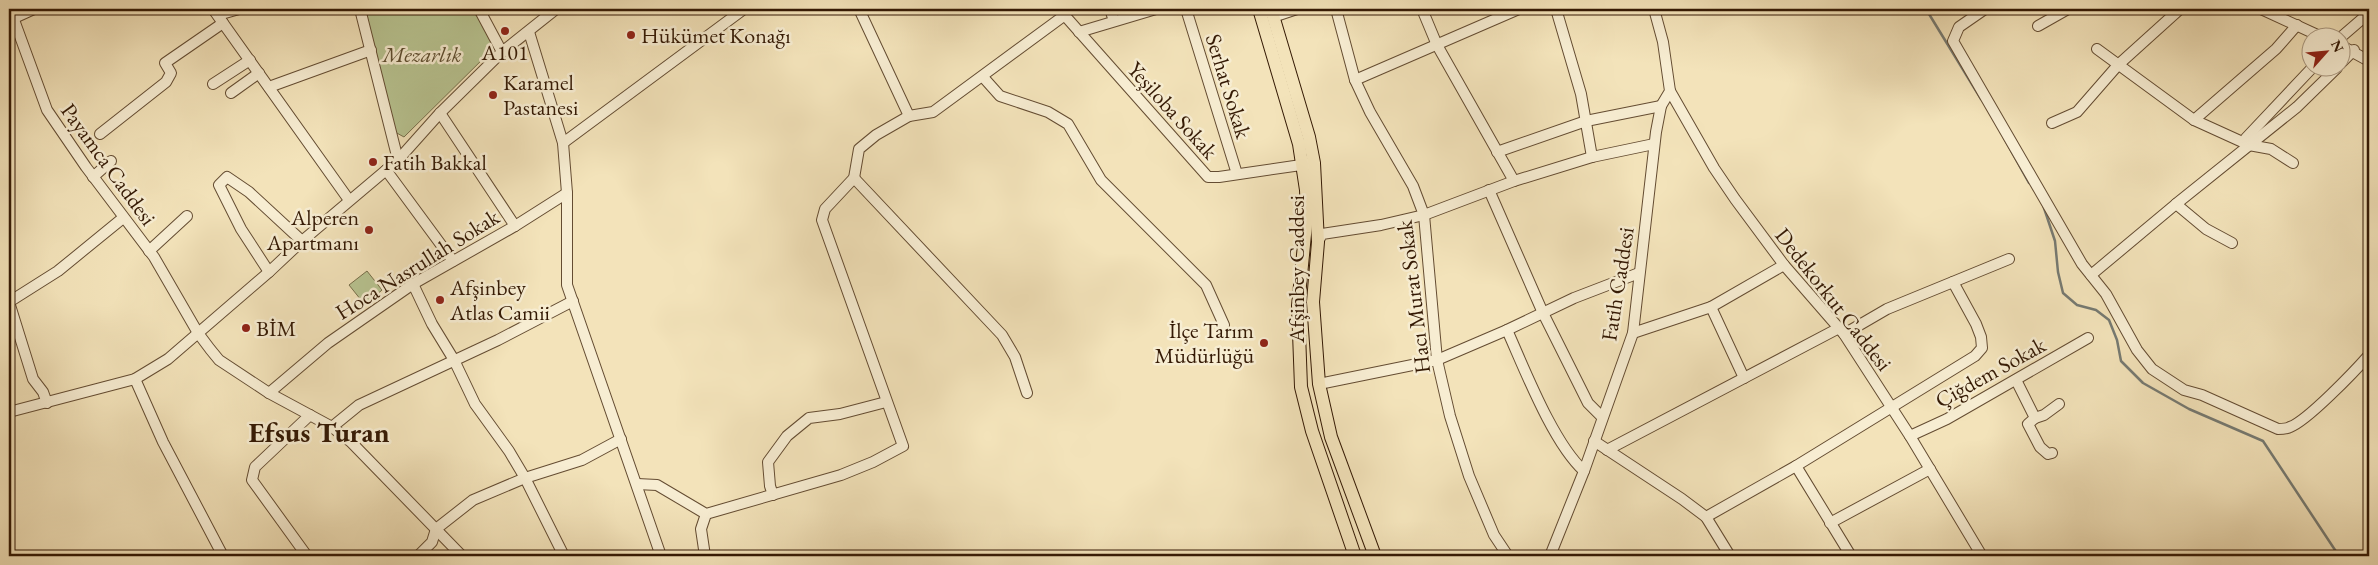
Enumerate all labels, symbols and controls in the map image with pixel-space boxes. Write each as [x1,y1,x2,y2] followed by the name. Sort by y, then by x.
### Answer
[641,21,791,50] place label: Hükümet Konağı
[499,25,511,37] marker: A101
[2300,28,2350,78] north arrow
[625,29,637,41] marker: Hükümet Konağı
[1199,30,1258,143] street label: Serhat Sokak
[2327,37,2348,56] text: N
[481,38,528,67] place label: A101
[380,40,462,69] park label: Mezarlık
[1121,55,1225,166] street label: Yeşiloba Sokak
[503,68,578,122] place label: Karamel Pastanesi
[487,89,499,101] marker: Karamel Pastanesi
[54,97,163,231] street label: Payamca Caddesi
[383,148,487,177] place label: Fatih Bakkal
[367,156,379,168] marker: Fatih Bakkal
[1282,195,1311,344] street label: Afşinbey Caddesi
[330,202,505,327] street label: Hoca Nasrullah Sokak
[266,203,359,257] place label: Alperen Apartmanı
[1390,218,1437,375] street label: Hacı Murat Sokak
[1769,222,1899,377] street label: Dedekorkut Caddesi
[363,224,375,236] marker: Alperen Apartmanı
[1594,225,1641,343] street label: Fatih Caddesi
[449,273,550,327] place label: Afşinbey Atlas Camii
[434,294,446,306] marker: Afşinbey Atlas Camii
[256,314,296,343] place label: BİM
[1154,316,1254,370] place label: İlçe Tarım Müdürlüğü
[240,322,252,334] marker: BİM
[1930,330,2051,415] street label: Çiğdem Sokak
[1258,337,1270,349] marker: İlçe Tarım Müdürlüğü
[248,414,390,450] district label: Efsus Turan

